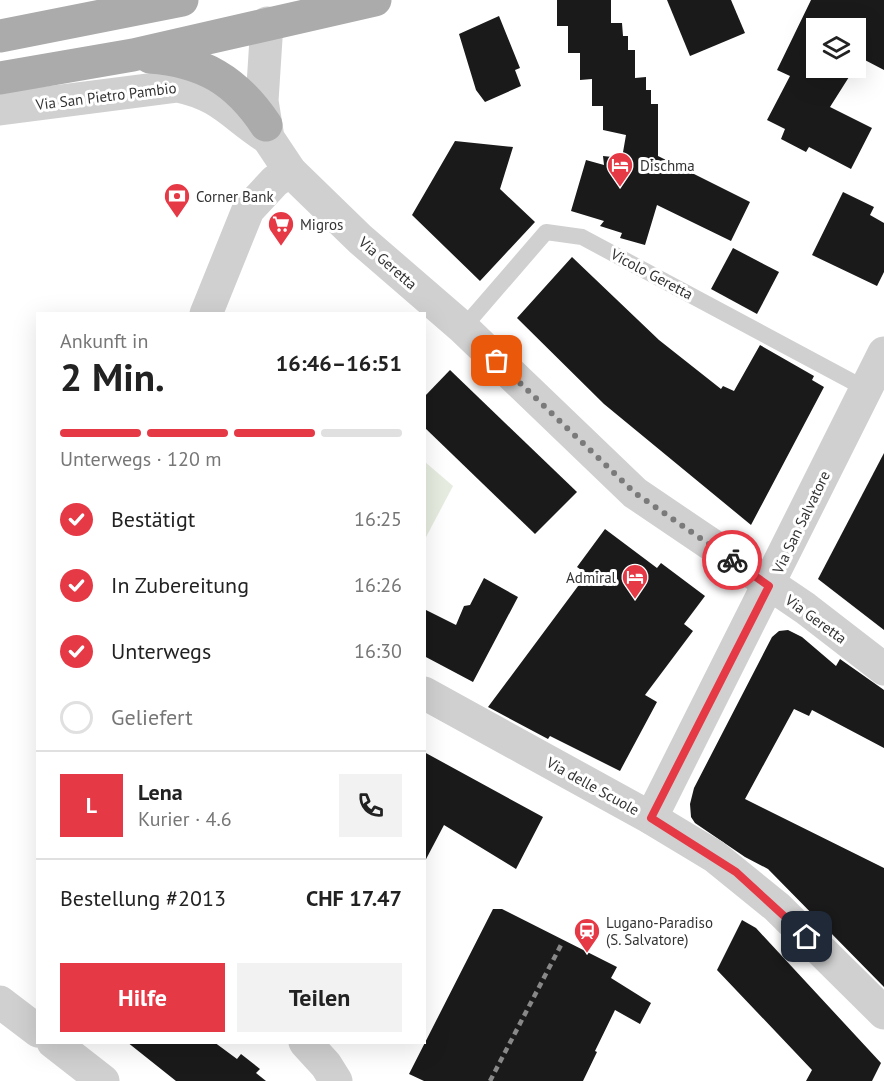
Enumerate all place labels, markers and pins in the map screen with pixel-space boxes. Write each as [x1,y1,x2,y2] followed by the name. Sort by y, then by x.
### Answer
[605,150,635,188] hotel icon: Dischma
[640,156,695,175] place label: Dischma
[162,181,192,219] bank icon: Corner Bank
[196,187,275,206] place label: Corner Bank
[266,209,296,247] supermarket icon: Migros
[300,215,343,234] place label: Migros
[471,335,522,386] pin
[620,562,650,600] hotel icon: Admiral
[566,568,617,587] place label: Admiral
[781,911,832,962] pin
[606,913,713,949] place label: Lugano-Paradiso (S. Salvatore)
[572,916,602,954] station icon: Lugano-Paradiso (S. Salvatore)

